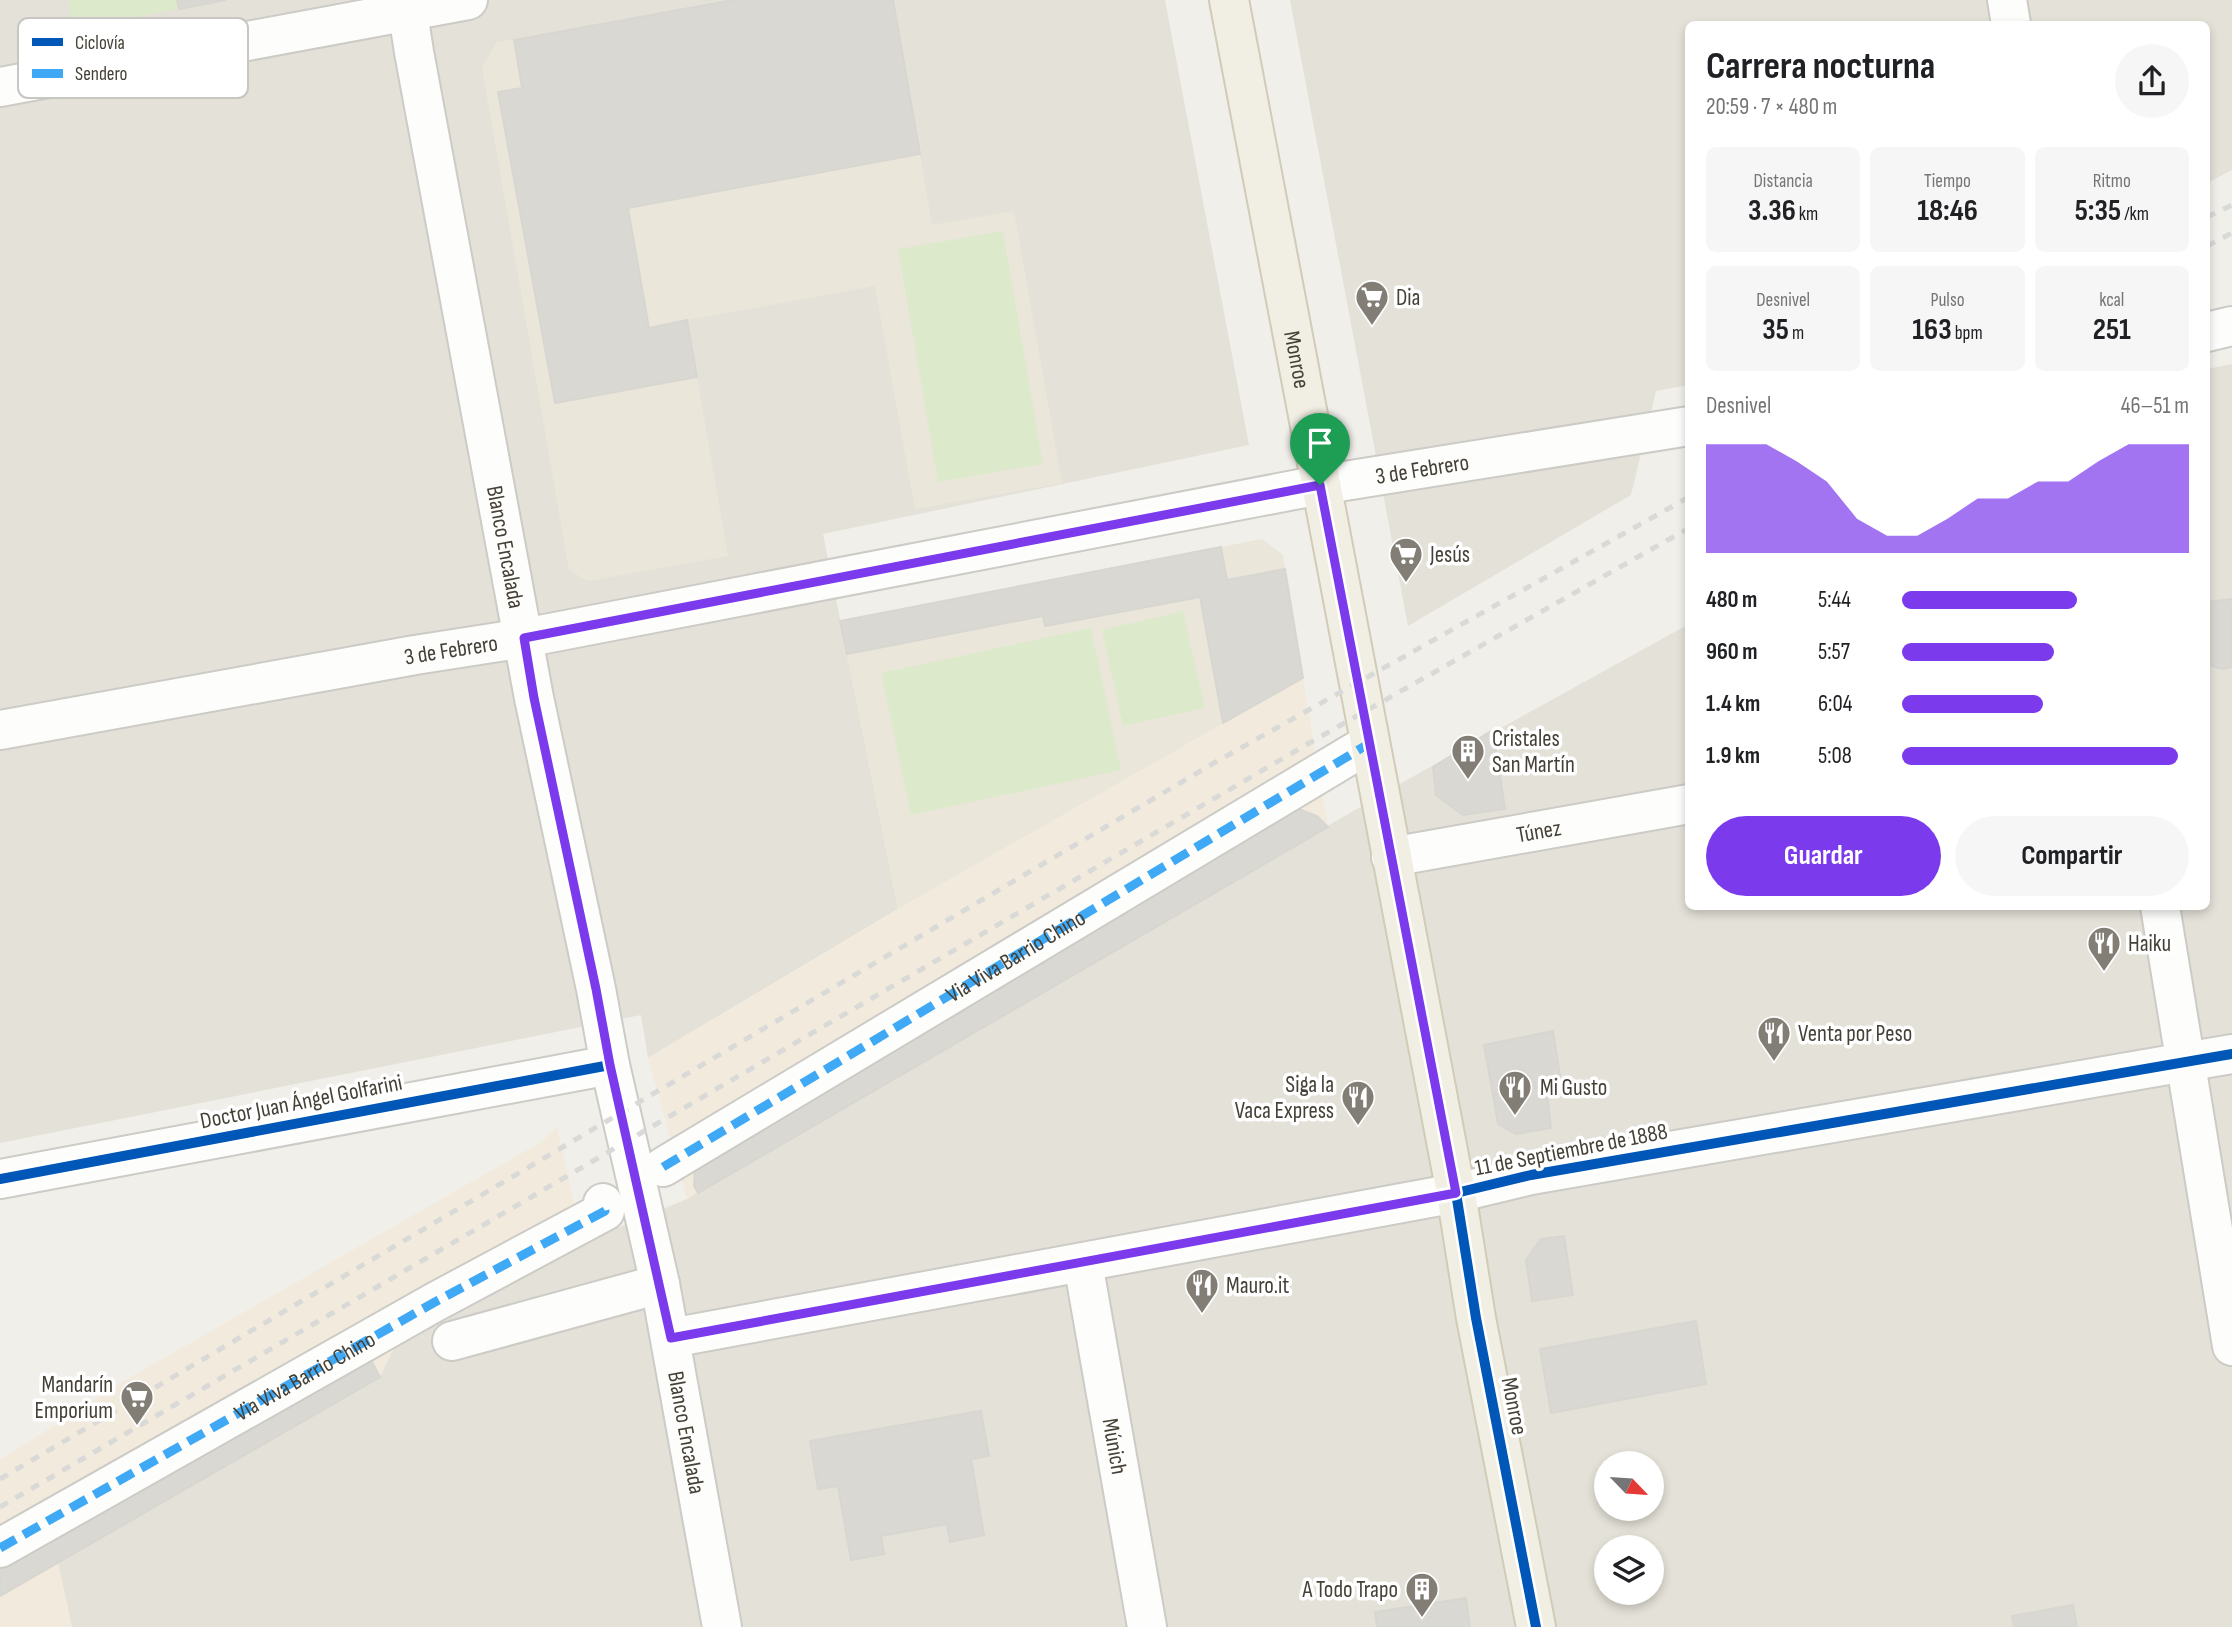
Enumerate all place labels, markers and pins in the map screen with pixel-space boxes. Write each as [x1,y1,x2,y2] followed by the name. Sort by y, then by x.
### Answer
[1353,278,1391,327] supermarket icon: Dia
[1396,284,1420,312] place label: Dia
[1290,413,1350,485] pin
[1387,535,1425,584] supermarket icon: Jesús
[1429,541,1470,569] place label: Jesús
[1492,725,1575,779] place label: Cristales San Martín
[1449,732,1487,781] building icon: Cristales San Martín
[2085,924,2123,973] restaurant icon: Haiku
[2128,930,2171,958] place label: Haiku
[1755,1014,1793,1063] restaurant icon: Venta por Peso
[1798,1020,1912,1048] place label: Venta por Peso
[1496,1068,1534,1117] restaurant icon: Mi Gusto
[1235,1071,1334,1125] place label: Siga la Vaca Express
[1540,1074,1607,1102] place label: Mi Gusto
[1339,1078,1377,1127] restaurant icon: Siga la Vaca Express
[1183,1266,1221,1315] restaurant icon: Mauro.it
[1226,1272,1289,1300] place label: Mauro.it
[34,1371,113,1425] place label: Mandarín Emporium
[118,1378,156,1427] supermarket icon: Mandarín Emporium
[1403,1570,1441,1619] building icon: A Todo Trapo
[1302,1576,1398,1604] place label: A Todo Trapo

